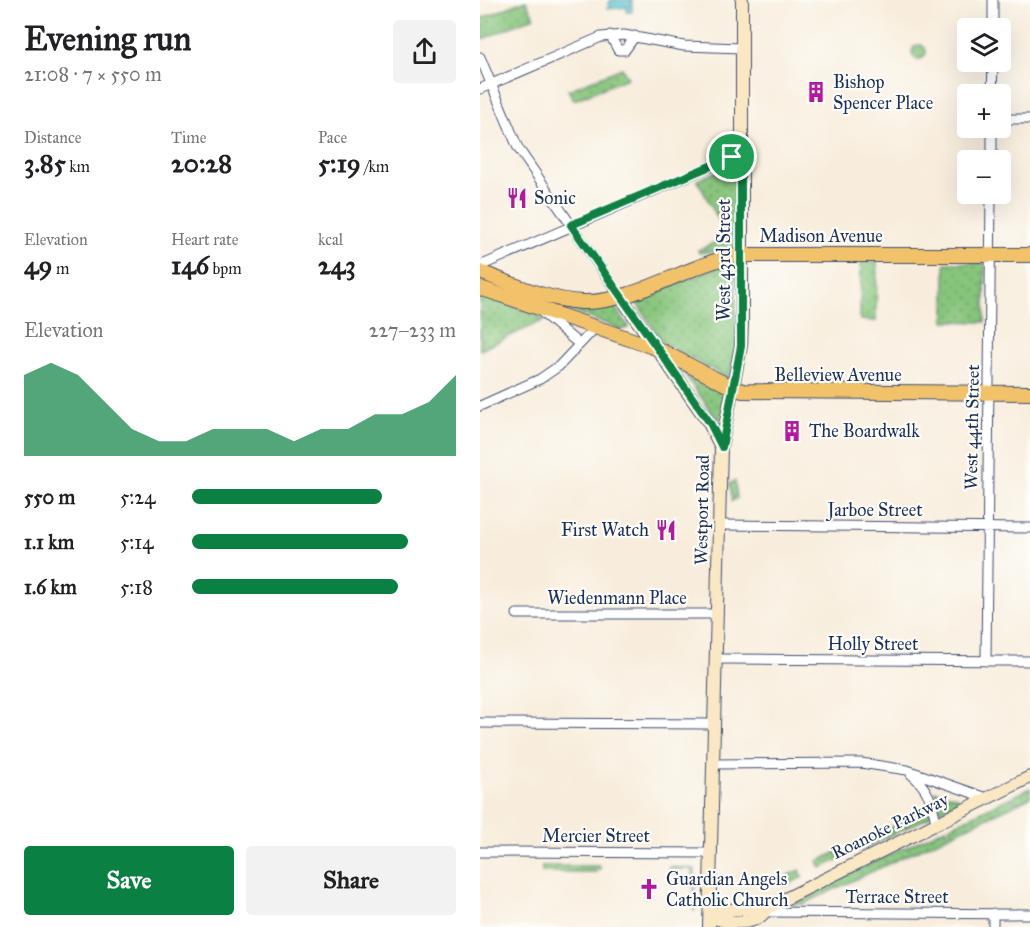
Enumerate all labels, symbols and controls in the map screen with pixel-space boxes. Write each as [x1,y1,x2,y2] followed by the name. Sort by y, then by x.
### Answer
[957,18,1011,204] map controls
[957,18,1011,72] button: layers
[24,19,191,59] text: Evening run
[393,20,456,83] button: share
[24,62,162,86] text: 21:08 · 7 × 550 m
[833,71,933,114] place label: Bishop Spencer Place
[804,80,828,104] building icon: Bishop Spencer Place
[957,84,1011,138] button: +
[24,128,81,147] text: Distance
[171,128,206,147] text: Time
[318,128,347,147] text: Pace
[706,131,757,182] pin
[715,140,748,173] icon: arrive
[24,147,66,179] text: 3.85
[171,147,232,179] text: 20:28
[318,147,361,179] text: 5:19
[957,150,1011,204] button: −
[66,157,90,176] text: km
[361,157,389,176] text: /km
[505,186,529,210] restaurant icon: Sonic
[534,187,576,209] place label: Sonic
[713,198,735,321] street label: West 43rd Street
[759,225,883,247] street label: Madison Avenue
[24,230,88,249] text: Elevation
[171,230,238,249] text: Heart rate
[318,230,343,249] text: kcal
[24,249,52,281] text: 49
[171,249,209,281] text: 146
[318,249,356,281] text: 243
[52,259,69,278] text: m
[209,259,242,278] text: bpm
[24,318,103,342] text: Elevation
[369,318,456,342] text: 227–233 m
[960,363,984,490] street label: West 44th Street
[774,364,902,386] street label: Belleview Avenue
[780,419,804,443] building icon: The Boardwalk
[809,420,920,442] place label: The Boardwalk
[690,455,714,565] street label: Westport Road
[24,485,75,509] text: 550 m
[120,485,155,509] text: 5:24
[825,499,923,522] street label: Jarboe Street
[654,518,678,542] restaurant icon: First Watch
[561,519,649,541] place label: First Watch
[24,530,74,554] text: 1.1 km
[120,530,153,554] text: 5:14
[24,575,77,599] text: 1.6 km
[120,575,153,599] text: 5:18
[547,587,687,609] street label: Wiedenmann Place
[828,633,919,655] street label: Holly Street
[828,788,953,864] street label: Roanoke Parkway
[542,825,651,847] street label: Mercier Street
[24,846,234,915] button: Save
[246,846,456,915] button: Share
[666,868,789,911] place label: Guardian Angels Catholic Church
[637,877,661,901] church icon: Guardian Angels Catholic Church
[845,886,949,908] street label: Terrace Street

